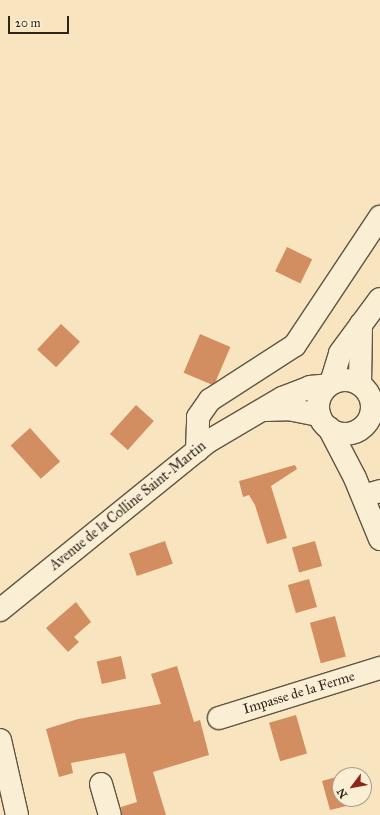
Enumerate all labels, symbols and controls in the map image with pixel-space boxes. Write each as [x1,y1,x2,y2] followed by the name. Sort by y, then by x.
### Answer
[10,8,71,34] scale bar
[15,16,41,30] text: 20 m
[47,438,209,574] street label: Avenue de la Colline Saint-Martin
[241,668,357,718] street label: Impasse de la Ferme
[332,767,372,807] north arrow
[334,786,350,801] text: N

